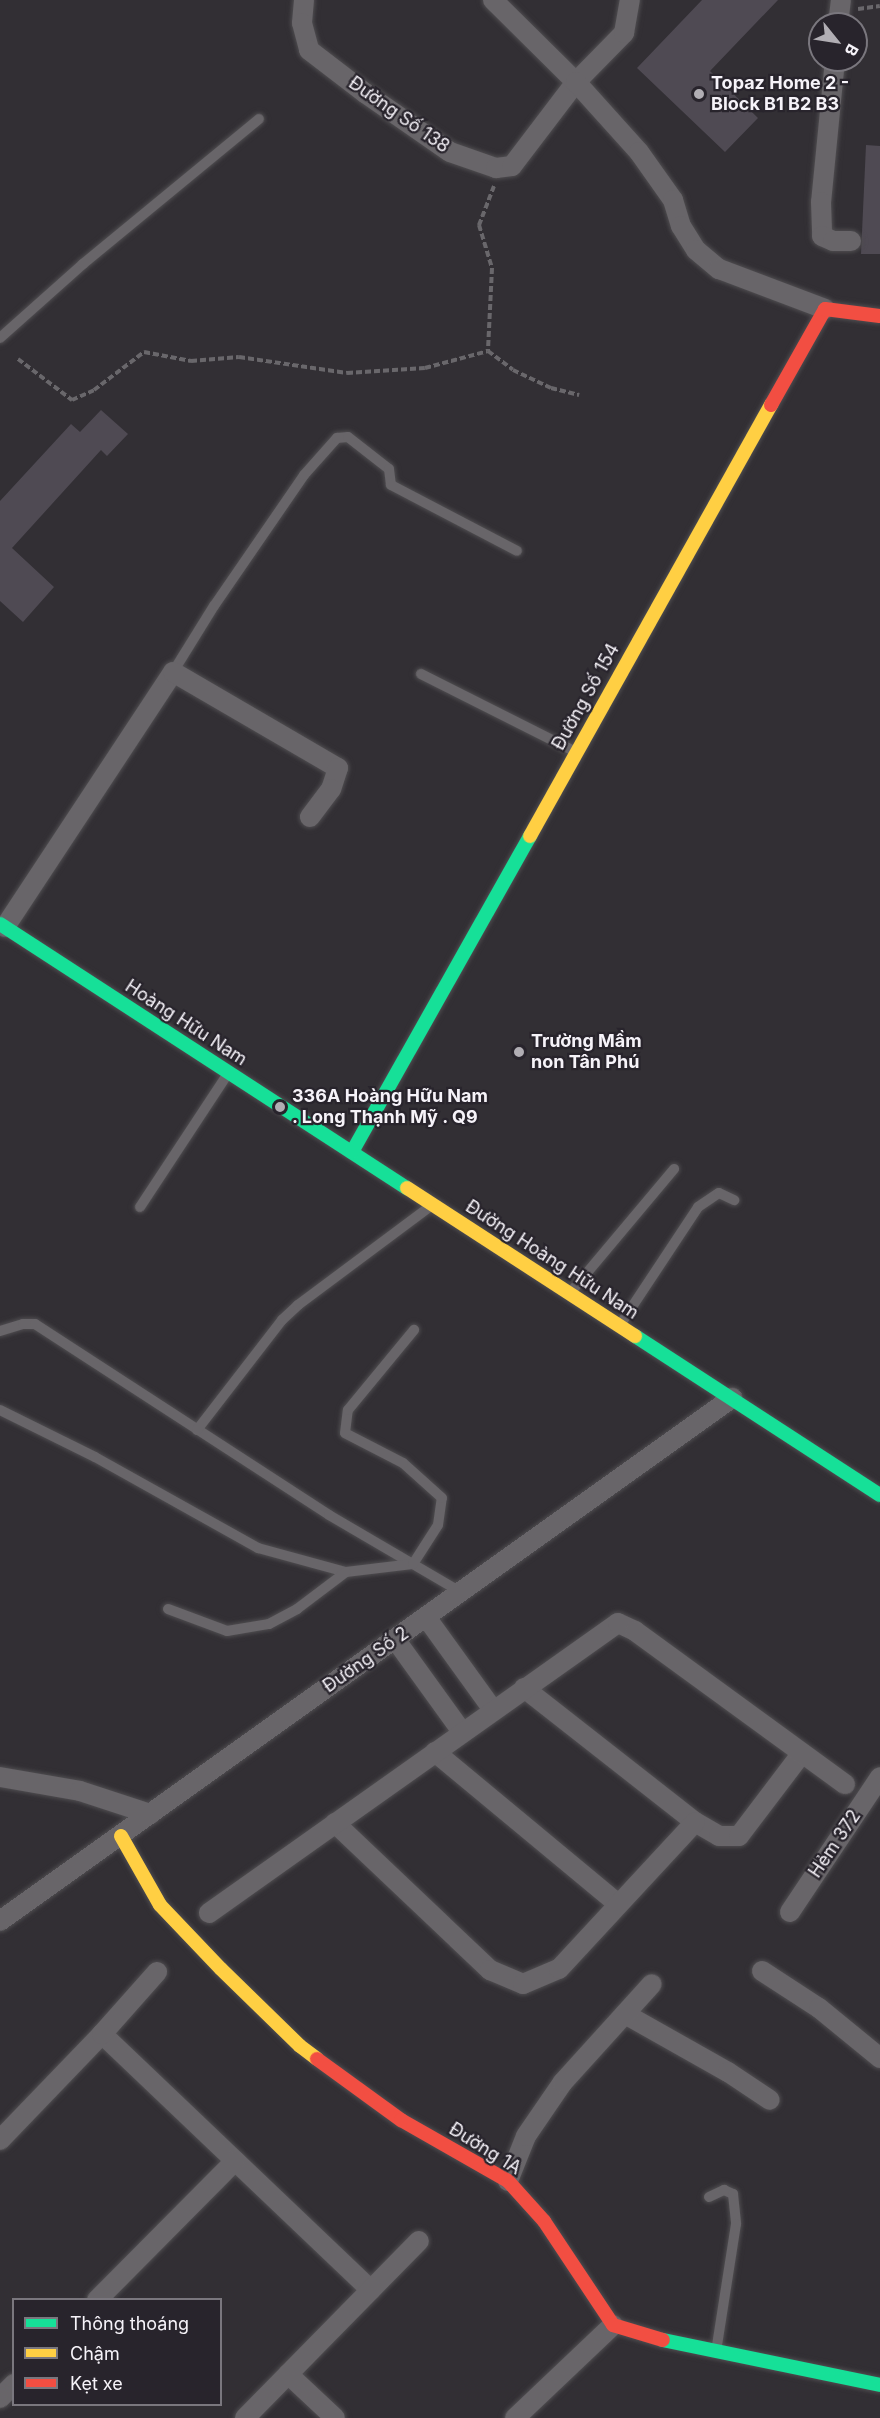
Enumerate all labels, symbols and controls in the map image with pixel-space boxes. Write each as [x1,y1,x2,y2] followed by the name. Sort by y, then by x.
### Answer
[808,12,868,72] north arrow
[841,40,863,60] text: B
[344,72,454,158] street label: Đường Số 138
[711,73,849,116] place label: Topaz Home 2 - Block B1 B2 B3
[692,87,706,101] marker: Topaz Home 2 - Block B1 B2 B3
[548,640,624,754] street label: Đường Số 154
[121,976,251,1070] street label: Hoàng Hữu Nam
[531,1031,642,1074] place label: Trường Mầm non Tân Phú
[512,1045,526,1059] marker: Trường Mầm non Tân Phú
[292,1086,488,1128] place label: 336A Hoàng Hữu Nam . Long Thạnh Mỹ . Q9
[273,1100,287,1114] marker: 336A Hoàng Hữu Nam . Long Thạnh Mỹ . Q9
[461,1196,643,1324] street label: Đường Hoàng Hữu Nam
[319,1623,413,1697] street label: Đường Số 2
[805,1806,865,1882] street label: Hẻm 372
[445,2118,525,2180] street label: Đường 1A
[12,2298,222,2406] legend
[70,2313,189,2334] text: Thông thoáng
[70,2343,120,2364] text: Chậm
[70,2373,123,2394] text: Kẹt xe

